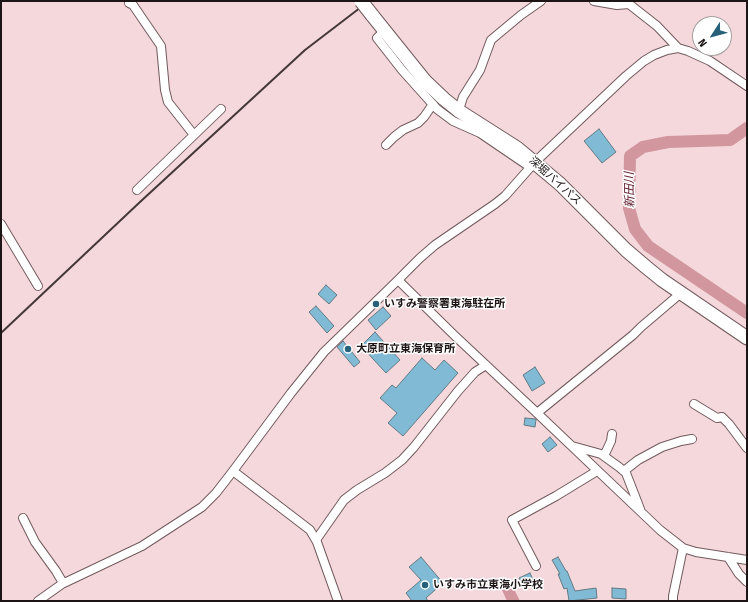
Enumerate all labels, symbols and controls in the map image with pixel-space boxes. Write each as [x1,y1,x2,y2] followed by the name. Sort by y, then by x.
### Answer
[692,16,732,56] north arrow
[695,36,710,49] text: N
[526,154,584,208] street label: 深堀バイパス
[622,172,638,208] water label: 新田川
[384,297,505,311] place label: いすみ警察署東海駐在所
[371,299,381,309] marker: いすみ警察署東海駐在所
[356,342,455,356] place label: 大原町立東海保育所
[343,344,353,354] marker: 大原町立東海保育所
[433,578,543,592] place label: いすみ市立東海小学校
[420,580,430,590] marker: いすみ市立東海小学校

